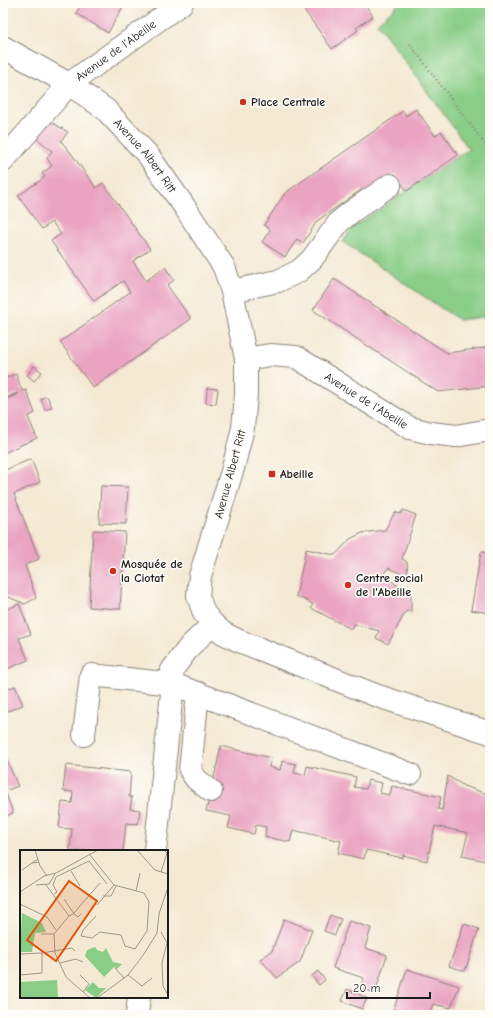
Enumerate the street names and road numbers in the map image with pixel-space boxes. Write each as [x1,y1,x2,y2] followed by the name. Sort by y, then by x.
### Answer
[73,17,159,84] street label: Avenue de l'Abeille
[111,116,180,196] street label: Avenue Albert Ritt
[322,369,410,432] street label: Avenue de l'Abeille
[211,427,249,520] street label: Avenue Albert Ritt

